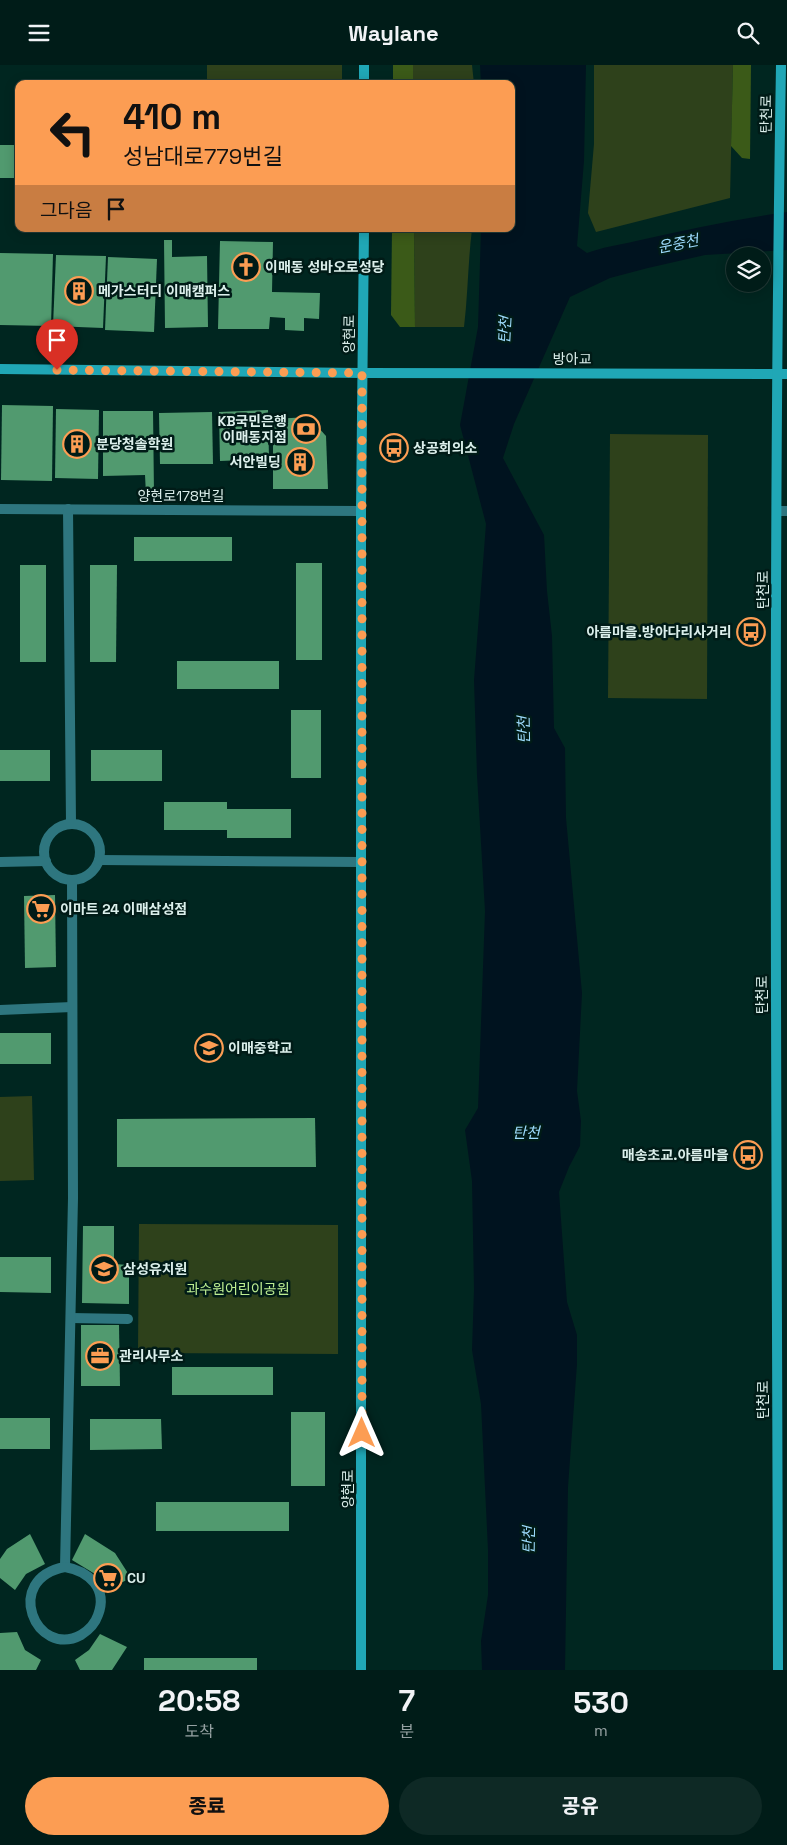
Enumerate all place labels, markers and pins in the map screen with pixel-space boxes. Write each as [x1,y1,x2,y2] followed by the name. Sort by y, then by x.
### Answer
[231,252,261,282] church icon: 이매동 성바오로성당
[265,258,385,276] place label: 이매동 성바오로성당
[64,276,94,306] building icon: 메가스터디 이매캠퍼스
[98,282,230,300] place label: 메가스터디 이매캠퍼스
[36,319,78,370] pin
[217,412,287,446] place label: KB국민은행 이매동지점
[291,414,321,444] bank icon: KB국민은행 이매동지점
[62,429,92,459] building icon: 분당청솔학원
[379,433,409,463] bus stop icon: 상공회의소
[96,435,173,453] place label: 분당청솔학원
[413,439,478,457] place label: 상공회의소
[285,447,315,477] building icon: 서안빌딩
[229,453,281,471] place label: 서안빌딩
[736,617,766,647] bus stop icon: 아름마을.방아다리사거리
[586,623,732,641] place label: 아름마을.방아다리사거리
[26,894,56,924] supermarket icon: 이마트 24 이매삼성점
[60,900,187,918] place label: 이마트 24 이매삼성점
[194,1033,224,1063] school or university icon: 이매중학교
[228,1039,293,1057] place label: 이매중학교
[733,1140,763,1170] bus stop icon: 매송초교.아름마을
[622,1146,729,1164] place label: 매송초교.아름마을
[89,1254,119,1284] school or university icon: 삼성유치원
[123,1260,187,1278] place label: 삼성유치원
[85,1341,115,1371] office icon: 관리사무소
[119,1347,184,1365] place label: 관리사무소
[93,1563,123,1593] supermarket icon: CU
[127,1569,145,1587] place label: CU

